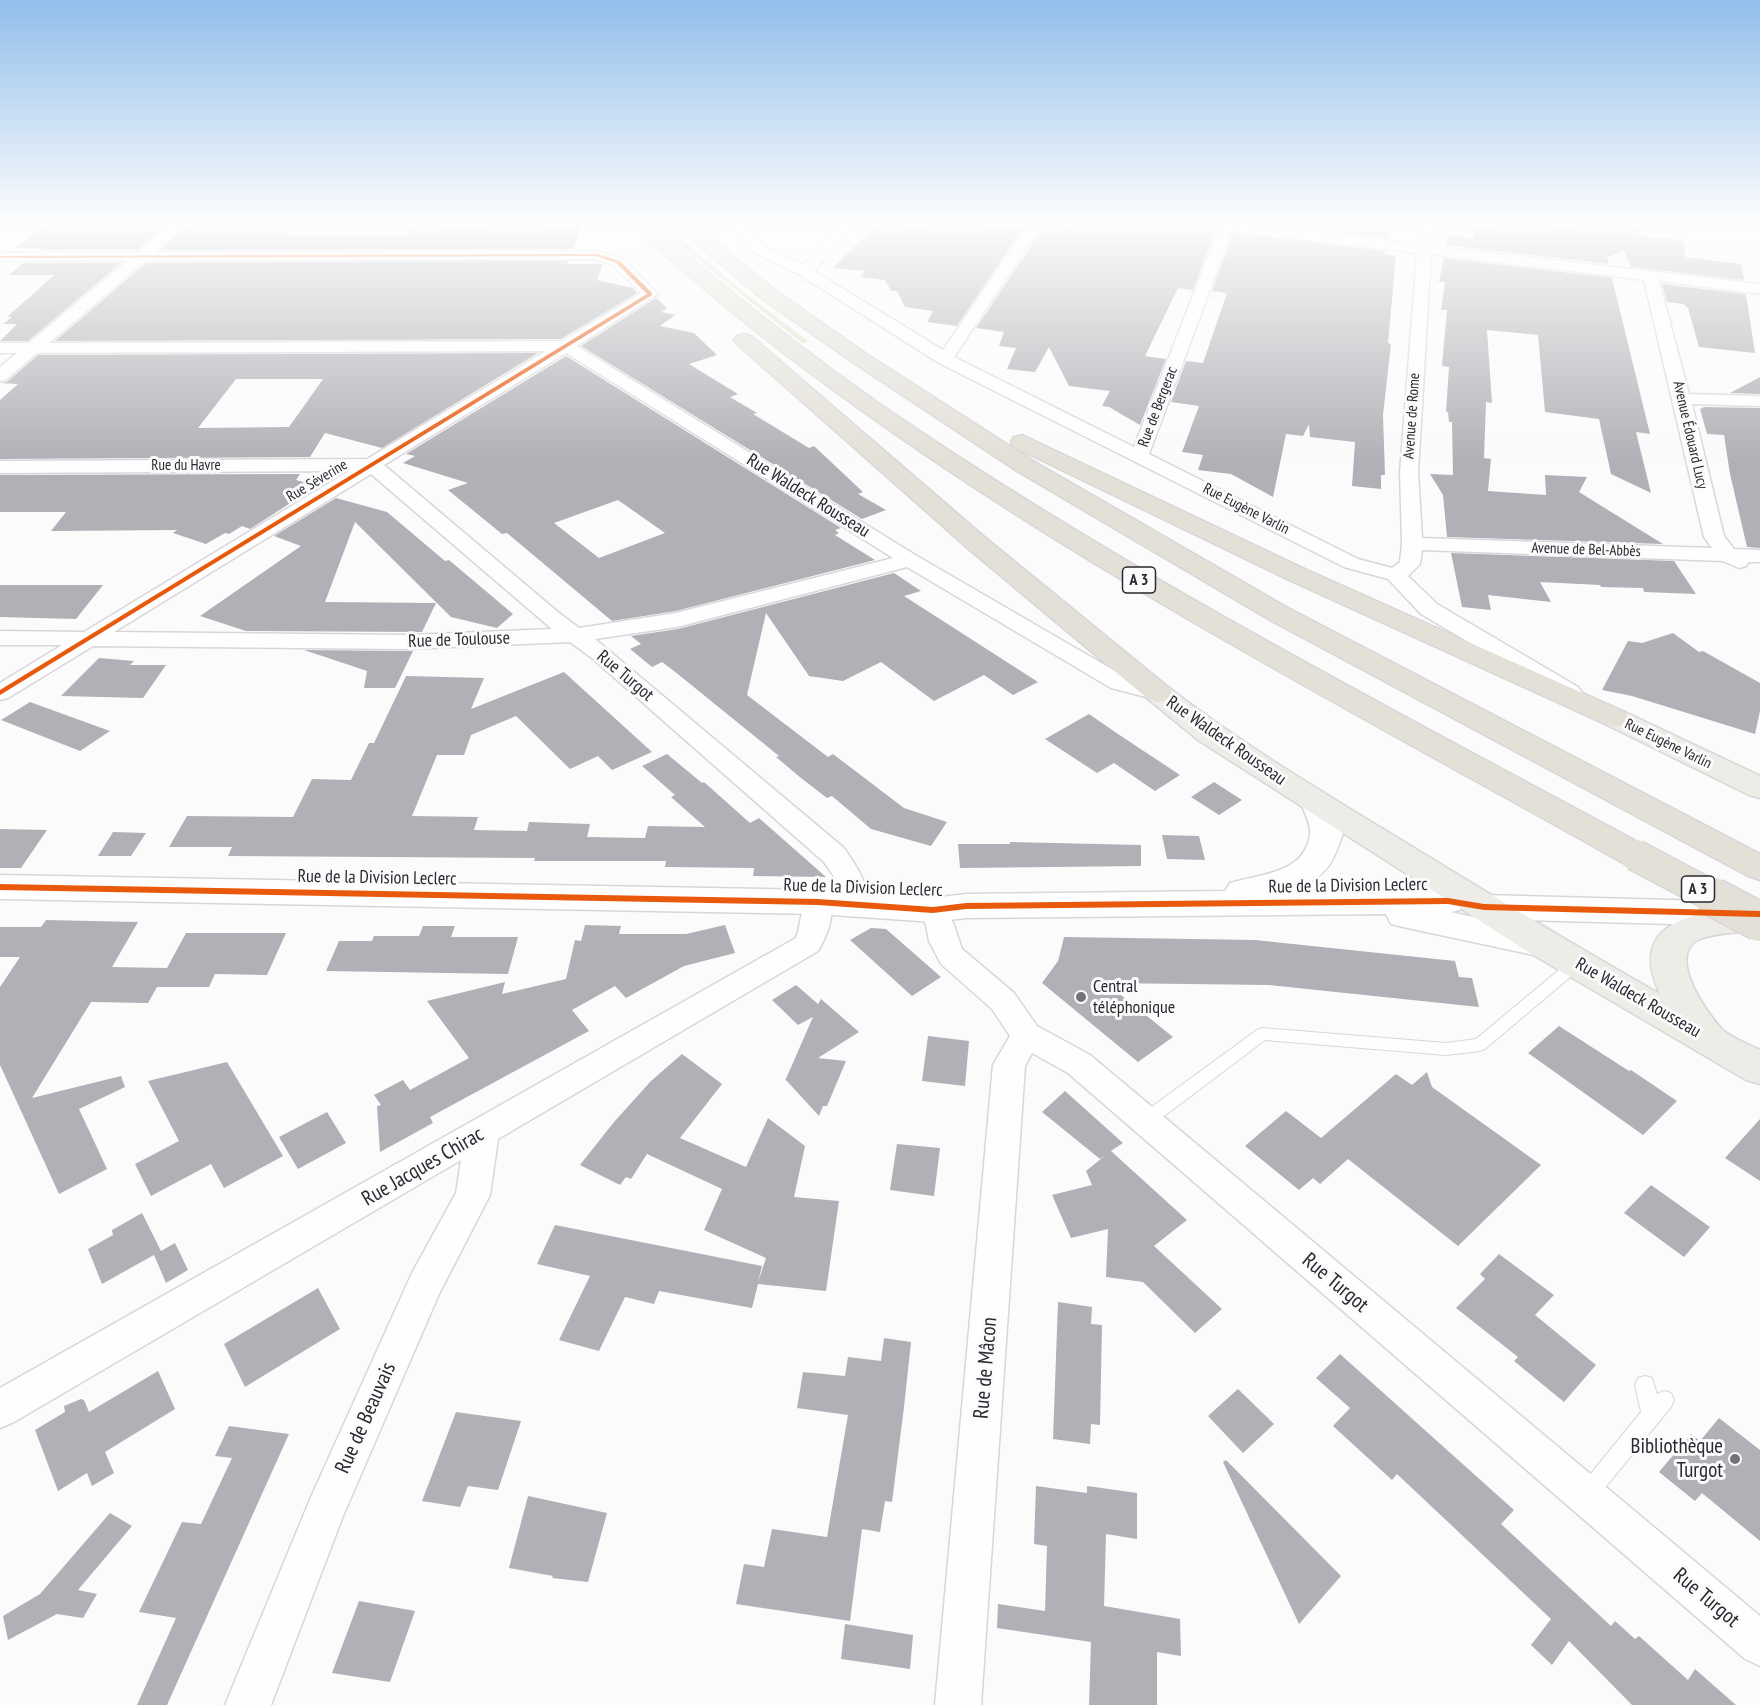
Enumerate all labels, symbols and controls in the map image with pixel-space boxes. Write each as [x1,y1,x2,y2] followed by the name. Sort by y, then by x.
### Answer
[1134,364,1182,450] street label: Rue de Bergerac
[1400,372,1424,460] street label: Avenue de Rome
[1669,379,1711,491] street label: Avenue Édouard Lucy
[742,449,874,543] street label: Rue Waldeck Rousseau
[283,456,351,506] street label: Rue Séverine
[151,457,221,475] street label: Rue du Havre
[1200,480,1292,538] street label: Rue Eugène Varlin
[1531,539,1641,561] street label: Avenue de Bel-Abbès
[1122,567,1156,593] road number: A 3
[408,627,510,653] street label: Rue de Toulouse
[592,646,658,706] street label: Rue Turgot
[1162,692,1290,790] street label: Rue Waldeck Rousseau
[1622,715,1714,773] street label: Rue Eugène Varlin
[297,866,457,890] street label: Rue de la Division Leclerc
[783,874,943,902] street label: Rue de la Division Leclerc
[1268,874,1428,898] street label: Rue de la Division Leclerc
[1682,876,1714,902] road number: A 3
[1572,953,1704,1043] street label: Rue Waldeck Rousseau
[1093,976,1175,1018] place label: Central téléphonique
[1074,990,1088,1004] marker: Central téléphonique
[358,1122,488,1212] street label: Rue Jacques Chirac
[1297,1248,1373,1318] street label: Rue Turgot
[969,1316,1003,1420] street label: Rue de Mâcon
[330,1359,402,1477] street label: Rue de Beauvais
[1631,1434,1723,1484] place label: Bibliothèque Turgot
[1728,1452,1742,1466] marker: Bibliothèque Turgot
[1668,1563,1744,1633] street label: Rue Turgot

